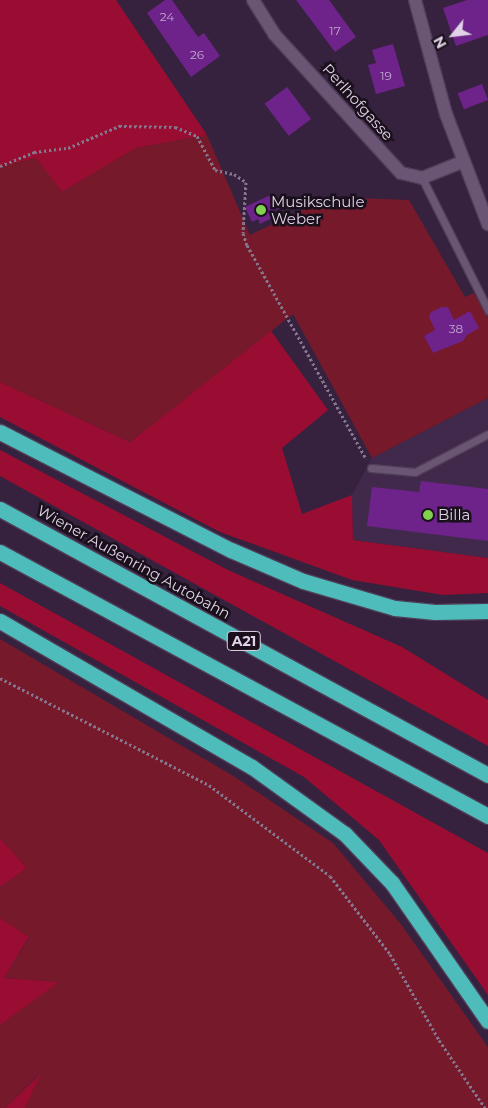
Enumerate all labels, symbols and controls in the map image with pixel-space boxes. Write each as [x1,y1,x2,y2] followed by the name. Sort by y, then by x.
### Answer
[160,10,174,24] house number: 24
[428,10,478,60] north arrow
[329,24,341,38] house number: 17
[429,33,450,52] text: N
[190,48,204,62] house number: 26
[319,60,397,144] street label: Perlhofgasse
[380,69,392,83] house number: 19
[271,192,364,227] place label: Musikschule Weber
[255,204,267,216] marker: Musikschule Weber
[449,322,463,336] house number: 38
[34,501,234,623] street label: Wiener Außenring Autobahn
[438,506,470,524] place label: Billa
[422,509,434,521] marker: Billa
[226,630,262,652] road number: A21

